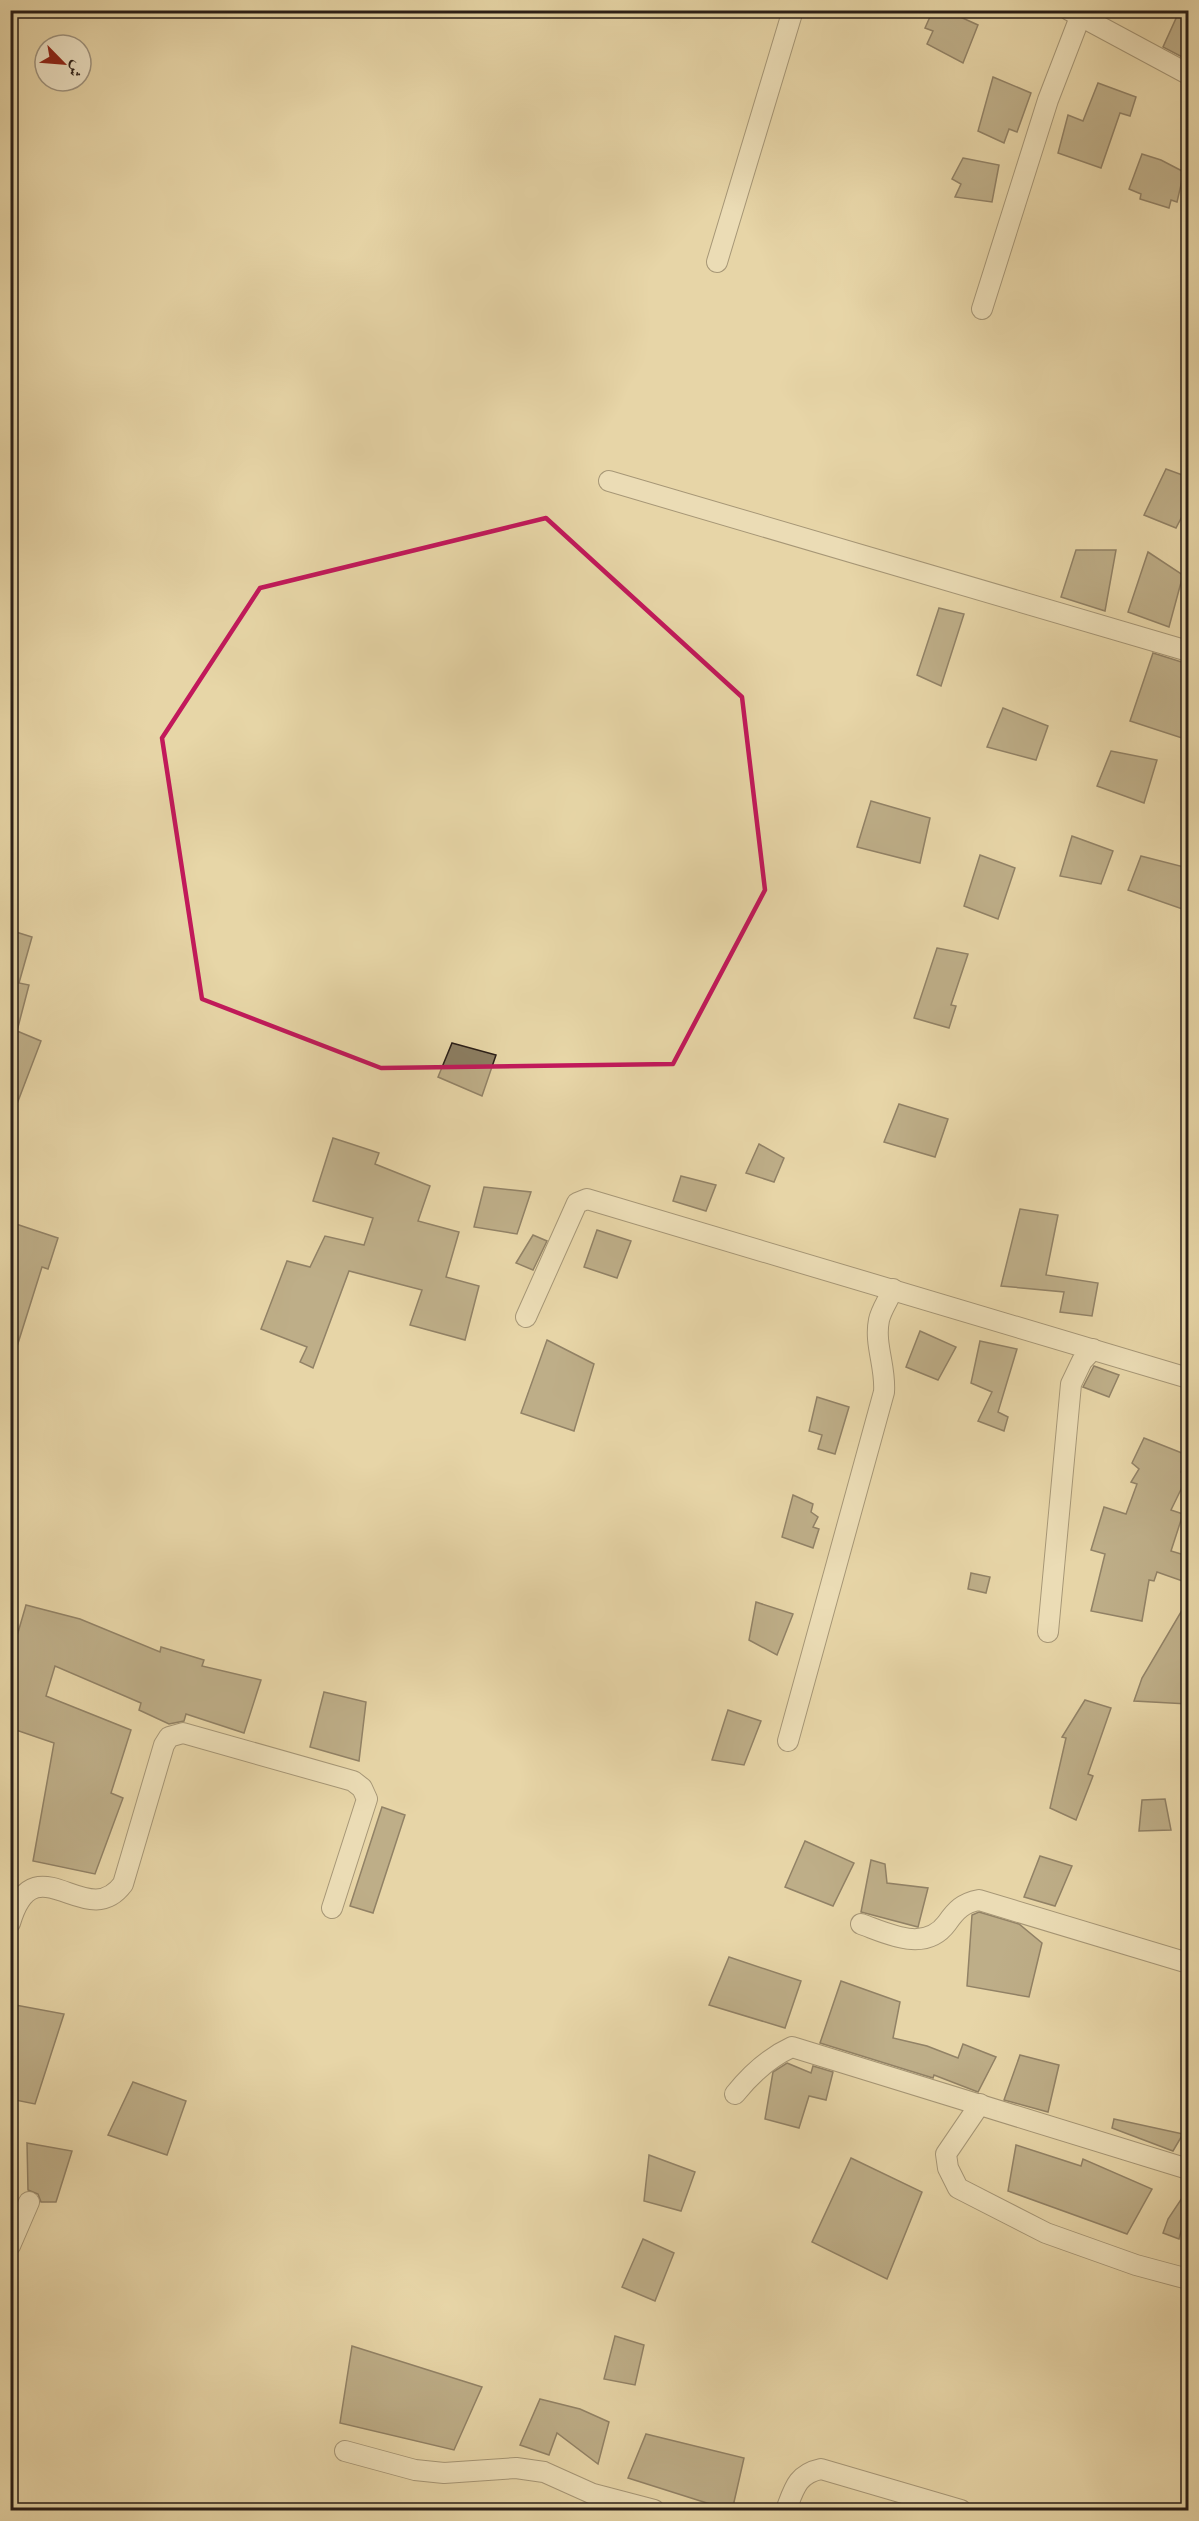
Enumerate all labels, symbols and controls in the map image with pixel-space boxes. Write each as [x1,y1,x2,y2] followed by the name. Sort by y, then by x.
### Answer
[33,33,93,93] north arrow
[63,57,89,81] text: ش

